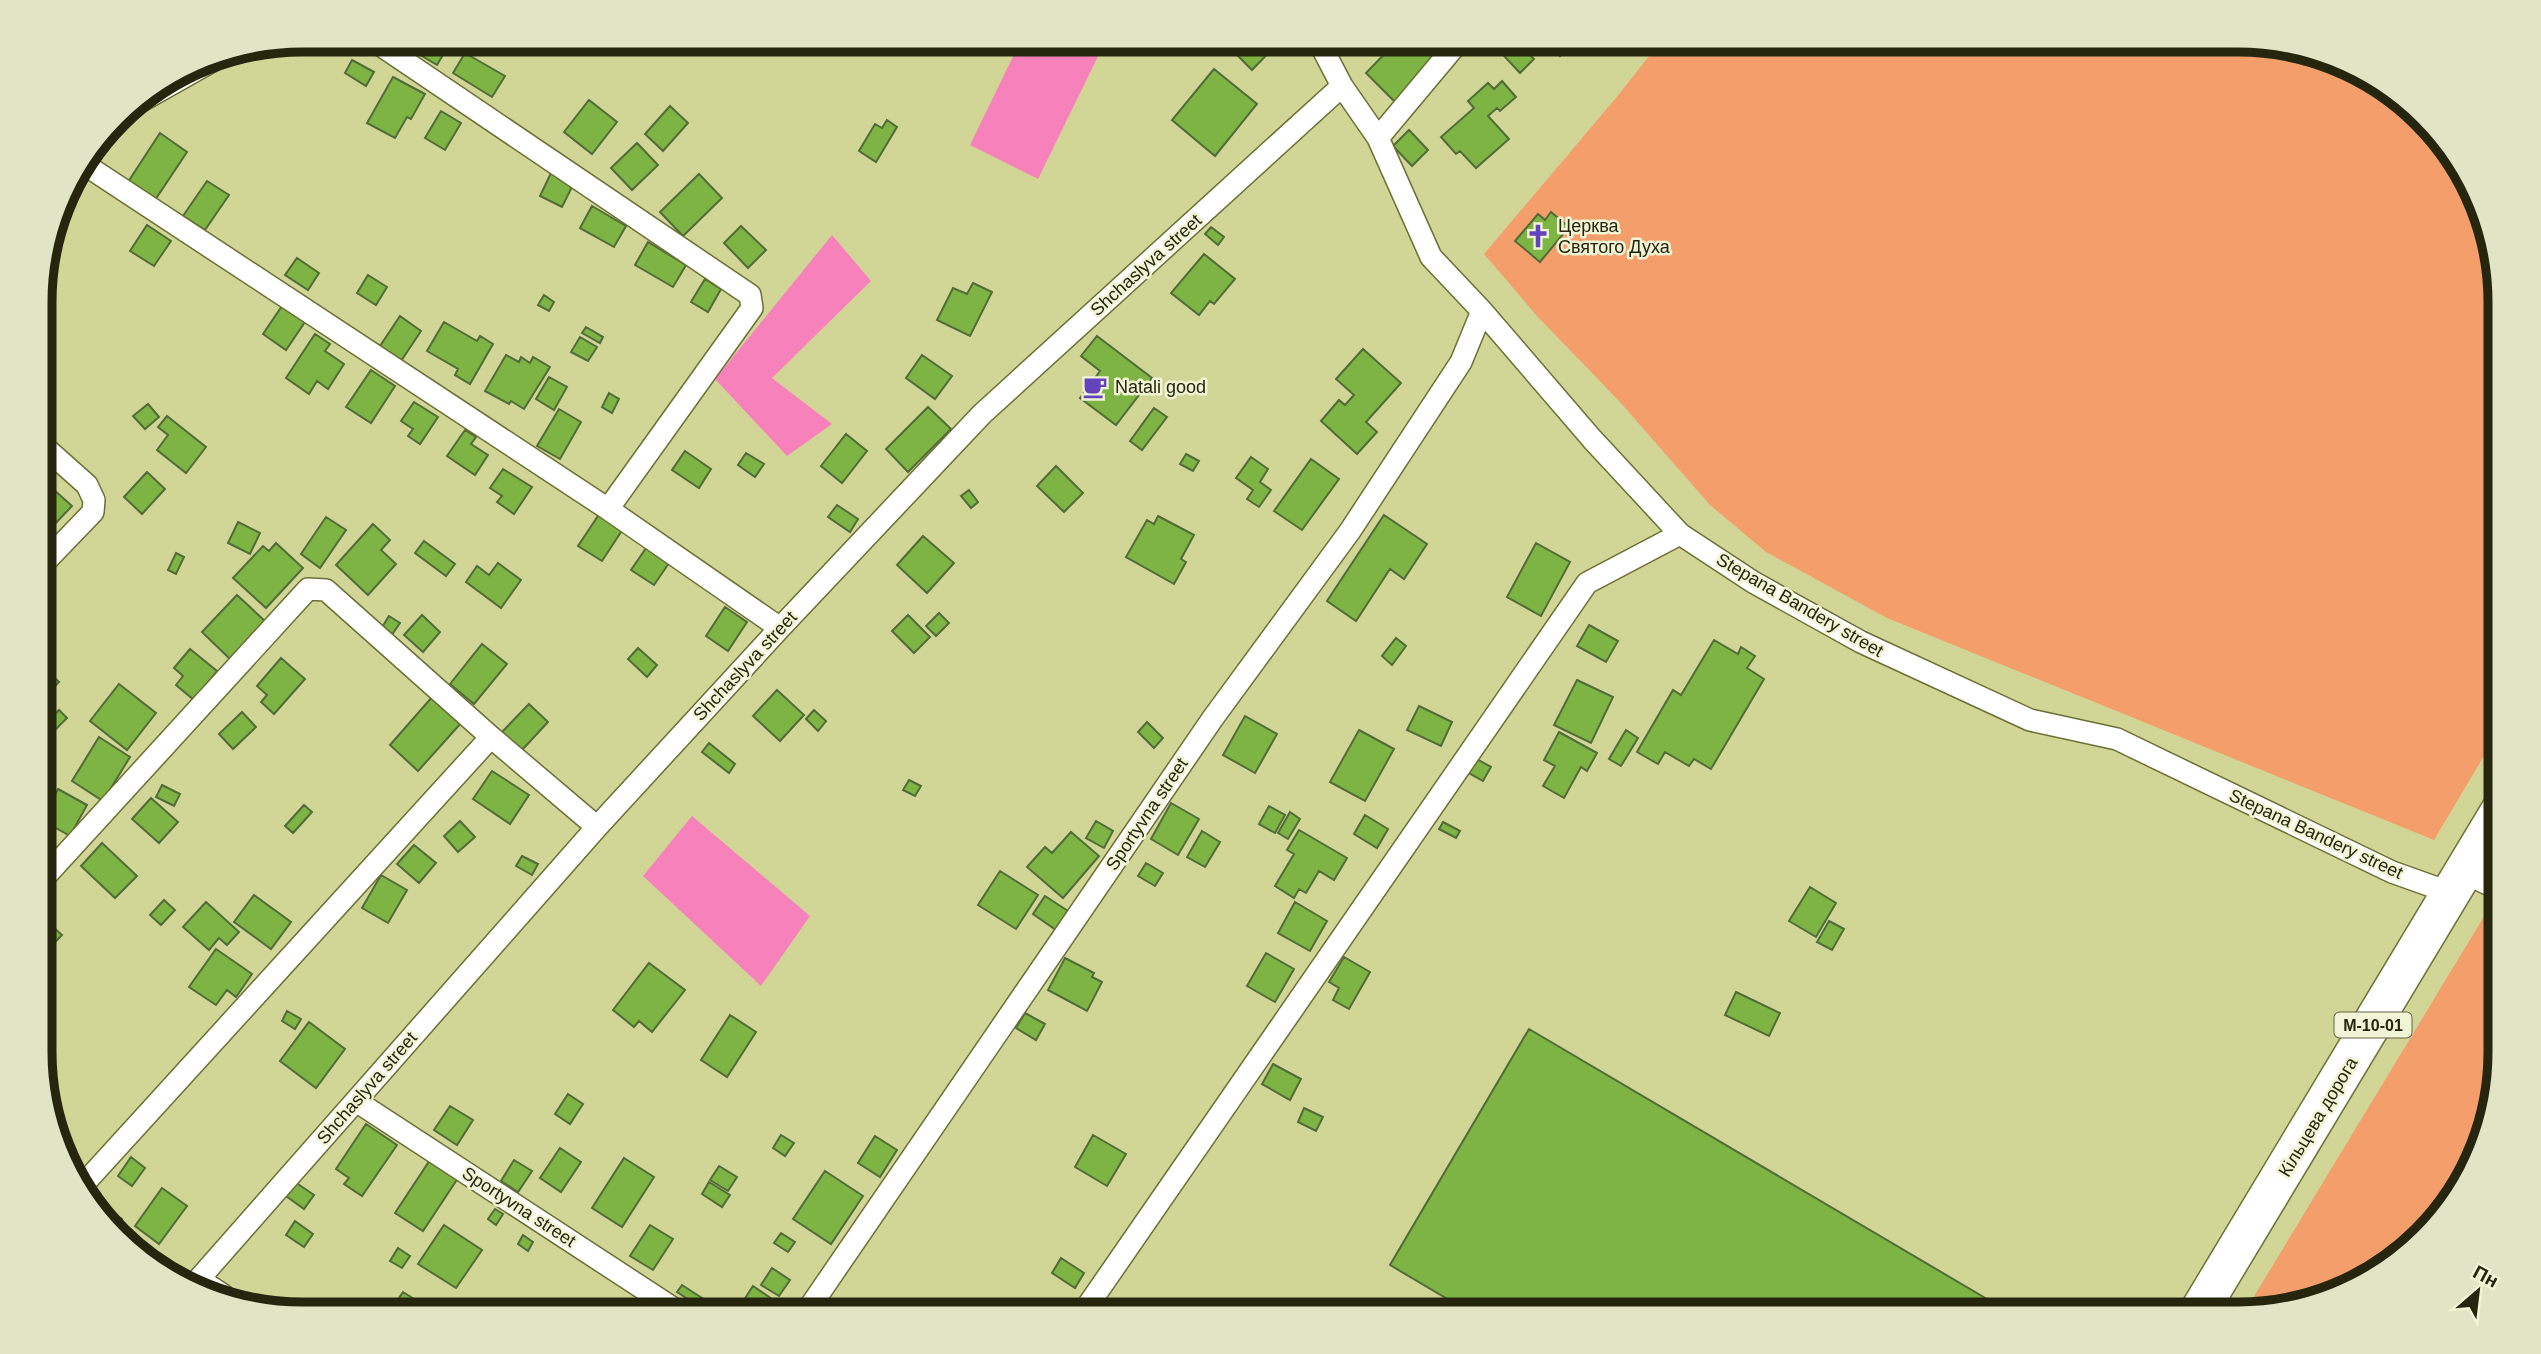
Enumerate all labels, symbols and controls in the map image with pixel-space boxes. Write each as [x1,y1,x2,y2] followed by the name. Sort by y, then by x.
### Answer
[1087,210,1205,320] street label: Shchaslyva street
[1558,216,1671,257] place label: Церква Святого Духа
[1524,222,1552,250] church icon: Церква Святого Духа
[1081,373,1109,401] cafe icon: Natali good
[1115,377,1206,397] place label: Natali good
[1713,549,1887,661] street label: Stepana Bandery street
[689,607,801,725] street label: Shchaslyva street
[1102,754,1192,874] street label: Sportyvna street
[2226,785,2406,883] street label: Stepana Bandery street
[2334,1012,2412,1037] road number: М-10-01
[313,1028,421,1148] street label: Shchaslyva street
[2275,1053,2362,1180] street label: Кільцева дорога
[459,1163,579,1251] street label: Sportyvna street
[2443,1256,2513,1326] north arrow
[2470,1261,2502,1292] text: Пн

